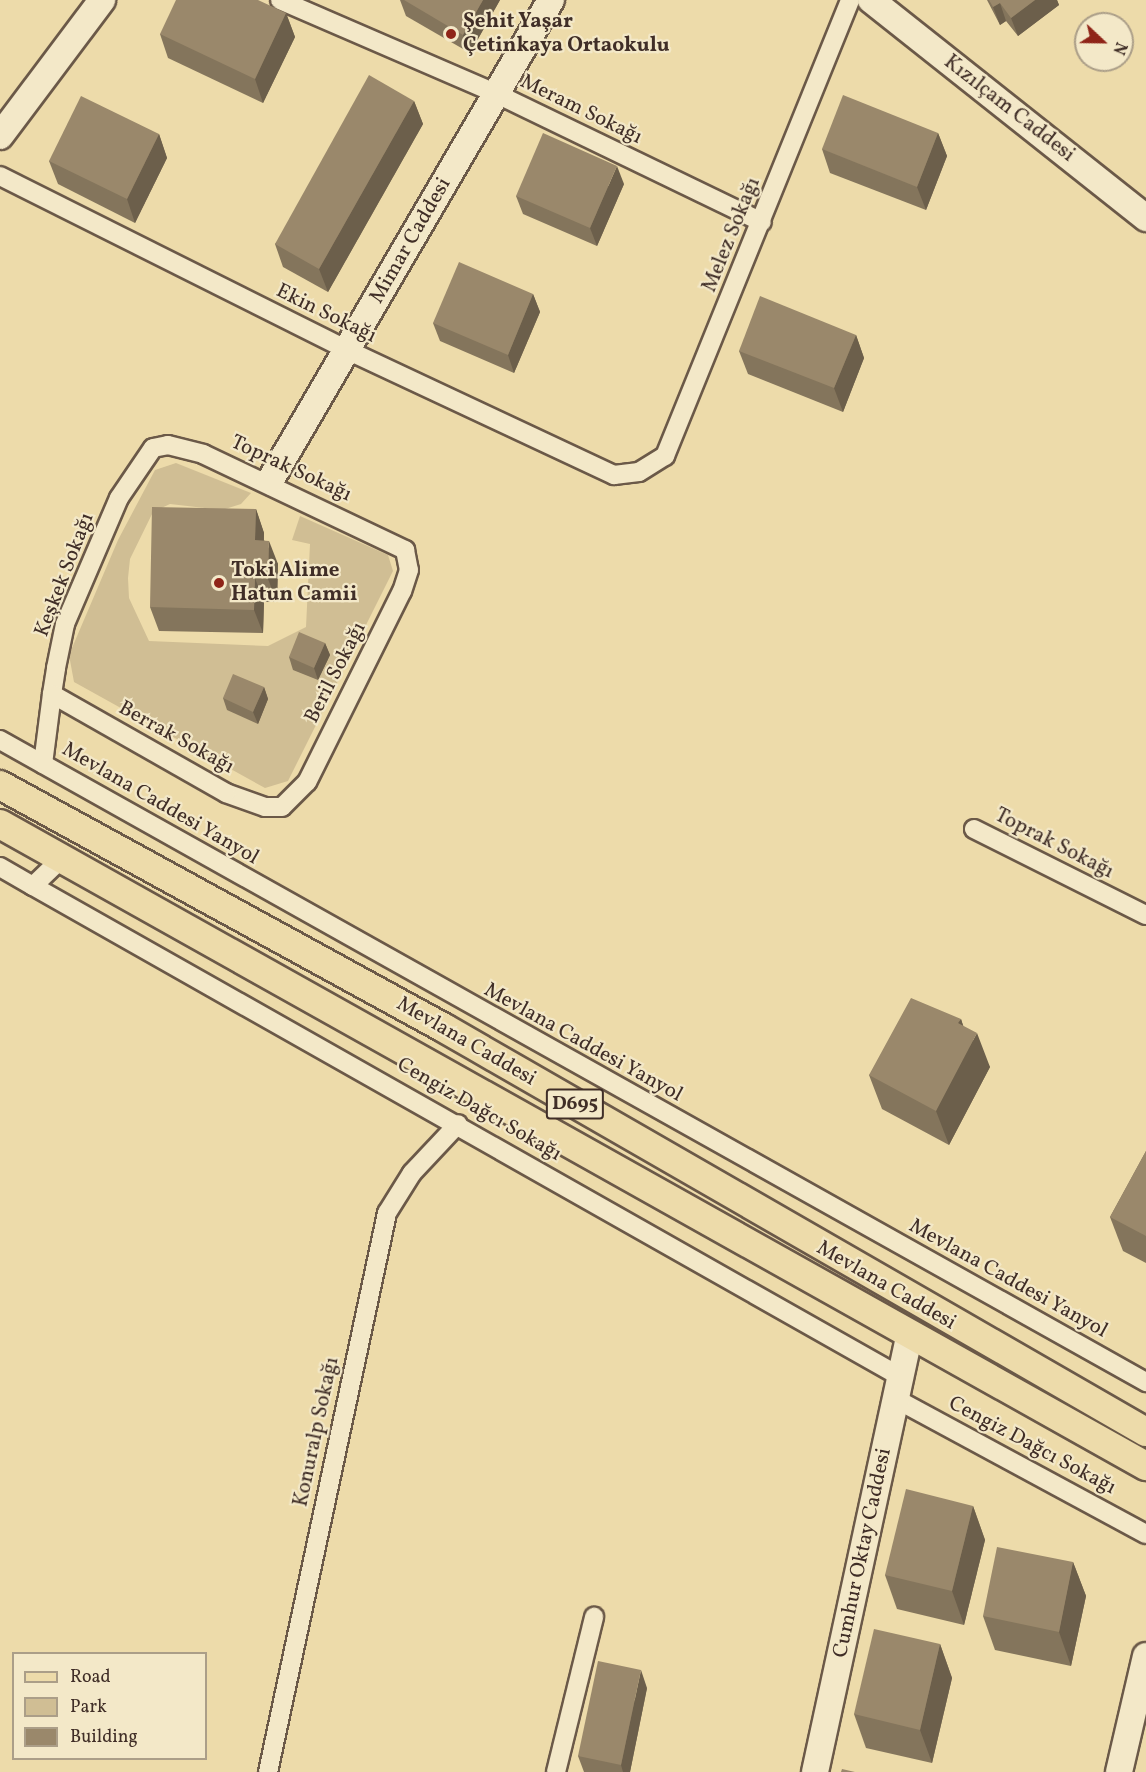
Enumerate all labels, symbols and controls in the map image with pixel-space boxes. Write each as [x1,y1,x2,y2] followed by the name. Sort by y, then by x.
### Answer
[463,9,670,59] place label: Şehit Yaşar Çetinkaya Ortaokulu
[1074,12,1134,72] north arrow
[444,27,458,41] marker: Şehit Yaşar Çetinkaya Ortaokulu
[1106,38,1131,58] text: N
[938,50,1080,168] street label: Kızılçam Caddesi
[516,70,646,150] street label: Meram Sokağı
[365,174,457,308] street label: Mimar Caddesi
[698,174,766,296] street label: Melez Sokağı
[272,279,380,349] street label: Ekin Sokağı
[227,430,355,508] street label: Toprak Sokağı
[30,510,100,640] street label: Keşkek Sokağı
[231,558,357,608] place label: Toki Alime Hatun Camii
[212,576,226,590] marker: Toki Alime Hatun Camii
[300,618,372,728] street label: Beril Sokağı
[114,696,238,780] street label: Berrak Sokağı
[57,737,263,871] street label: Mevlana Caddesi Yanyol
[990,803,1118,885] street label: Toprak Sokağı
[479,978,687,1108] street label: Mevlana Caddesi Yanyol
[392,992,540,1092] street label: Mevlana Caddesi
[392,1053,566,1167] street label: Cengiz Dağcı Sokağı
[545,1087,605,1121] road number: D695
[904,1214,1112,1344] street label: Mevlana Caddesi Yanyol
[812,1236,960,1336] street label: Mevlana Caddesi
[289,1355,345,1509] street label: Konuralp Sokağı
[944,1391,1120,1501] street label: Cengiz Dağcı Sokağı
[828,1446,898,1660] street label: Cumhur Oktay Caddesi
[12,1652,207,1760] legend
[70,1665,111,1690] text: Road
[70,1695,107,1720] text: Park
[70,1725,138,1750] text: Building

